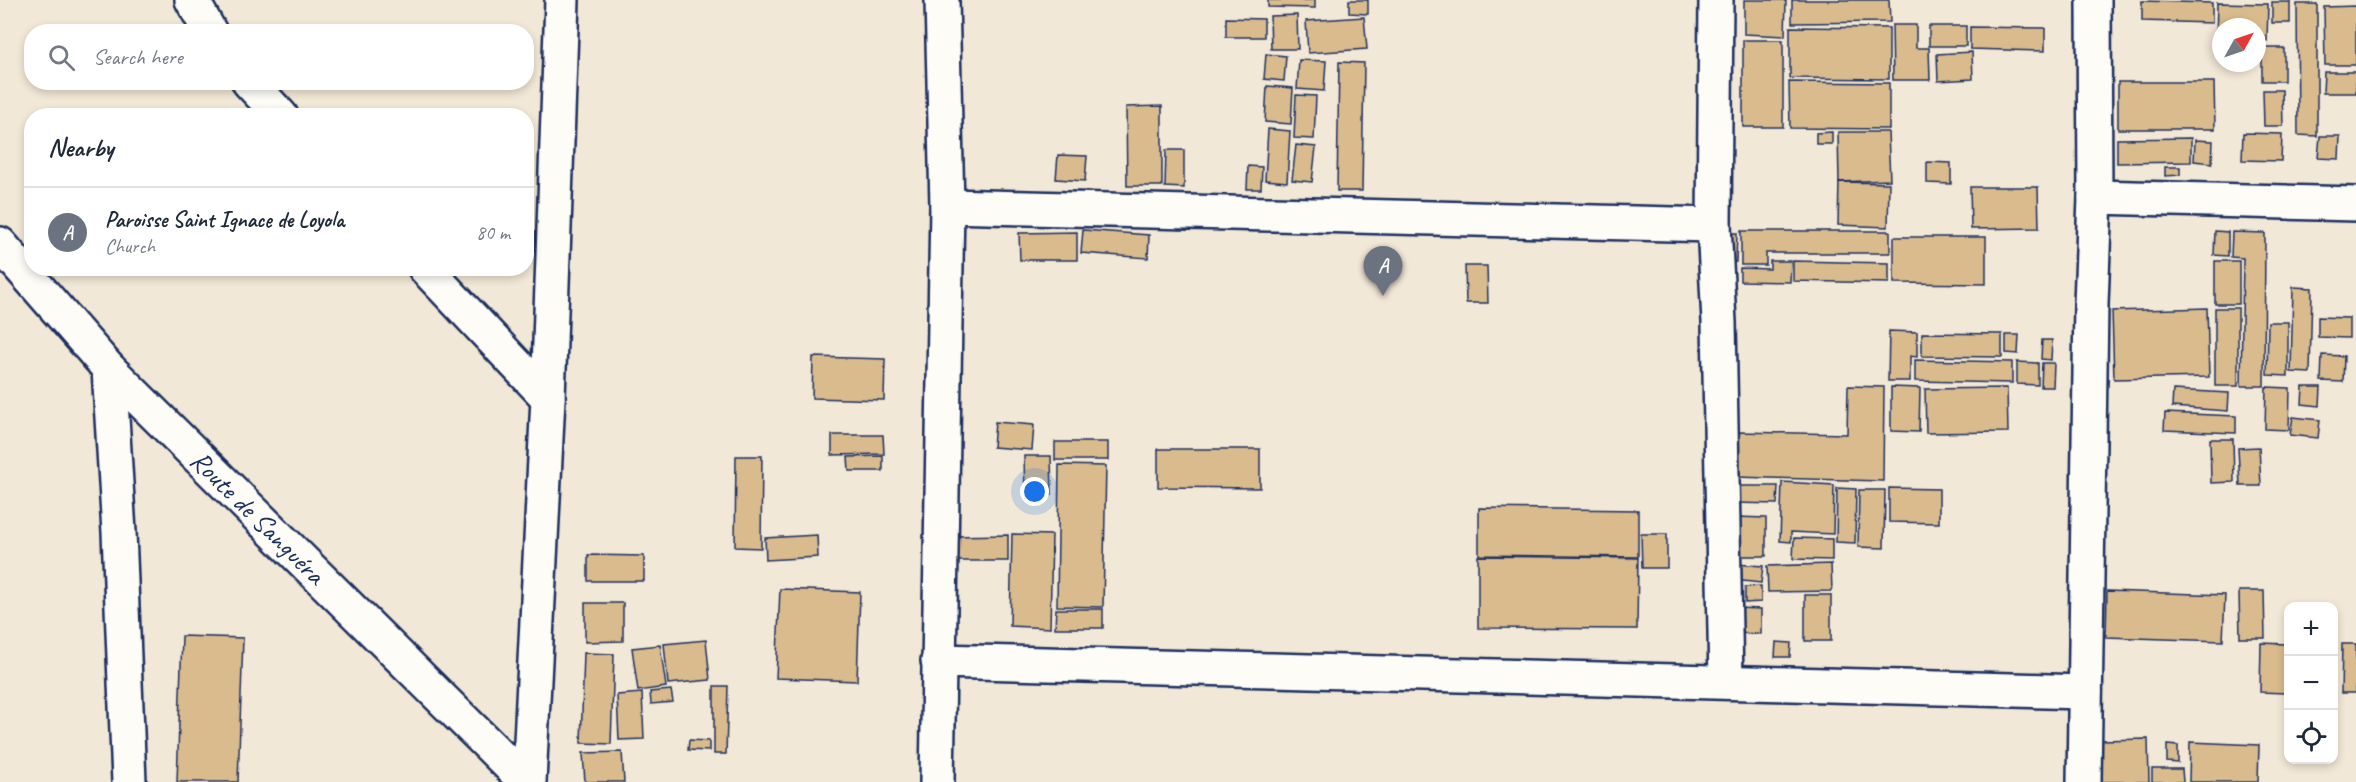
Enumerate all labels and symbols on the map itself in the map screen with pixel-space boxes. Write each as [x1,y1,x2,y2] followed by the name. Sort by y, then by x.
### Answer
[2212,18,2266,72] north arrow
[1364,246,1402,296] pin: A
[183,443,334,593] street label: Route de Sanguéra
[1020,477,1049,506] your location

